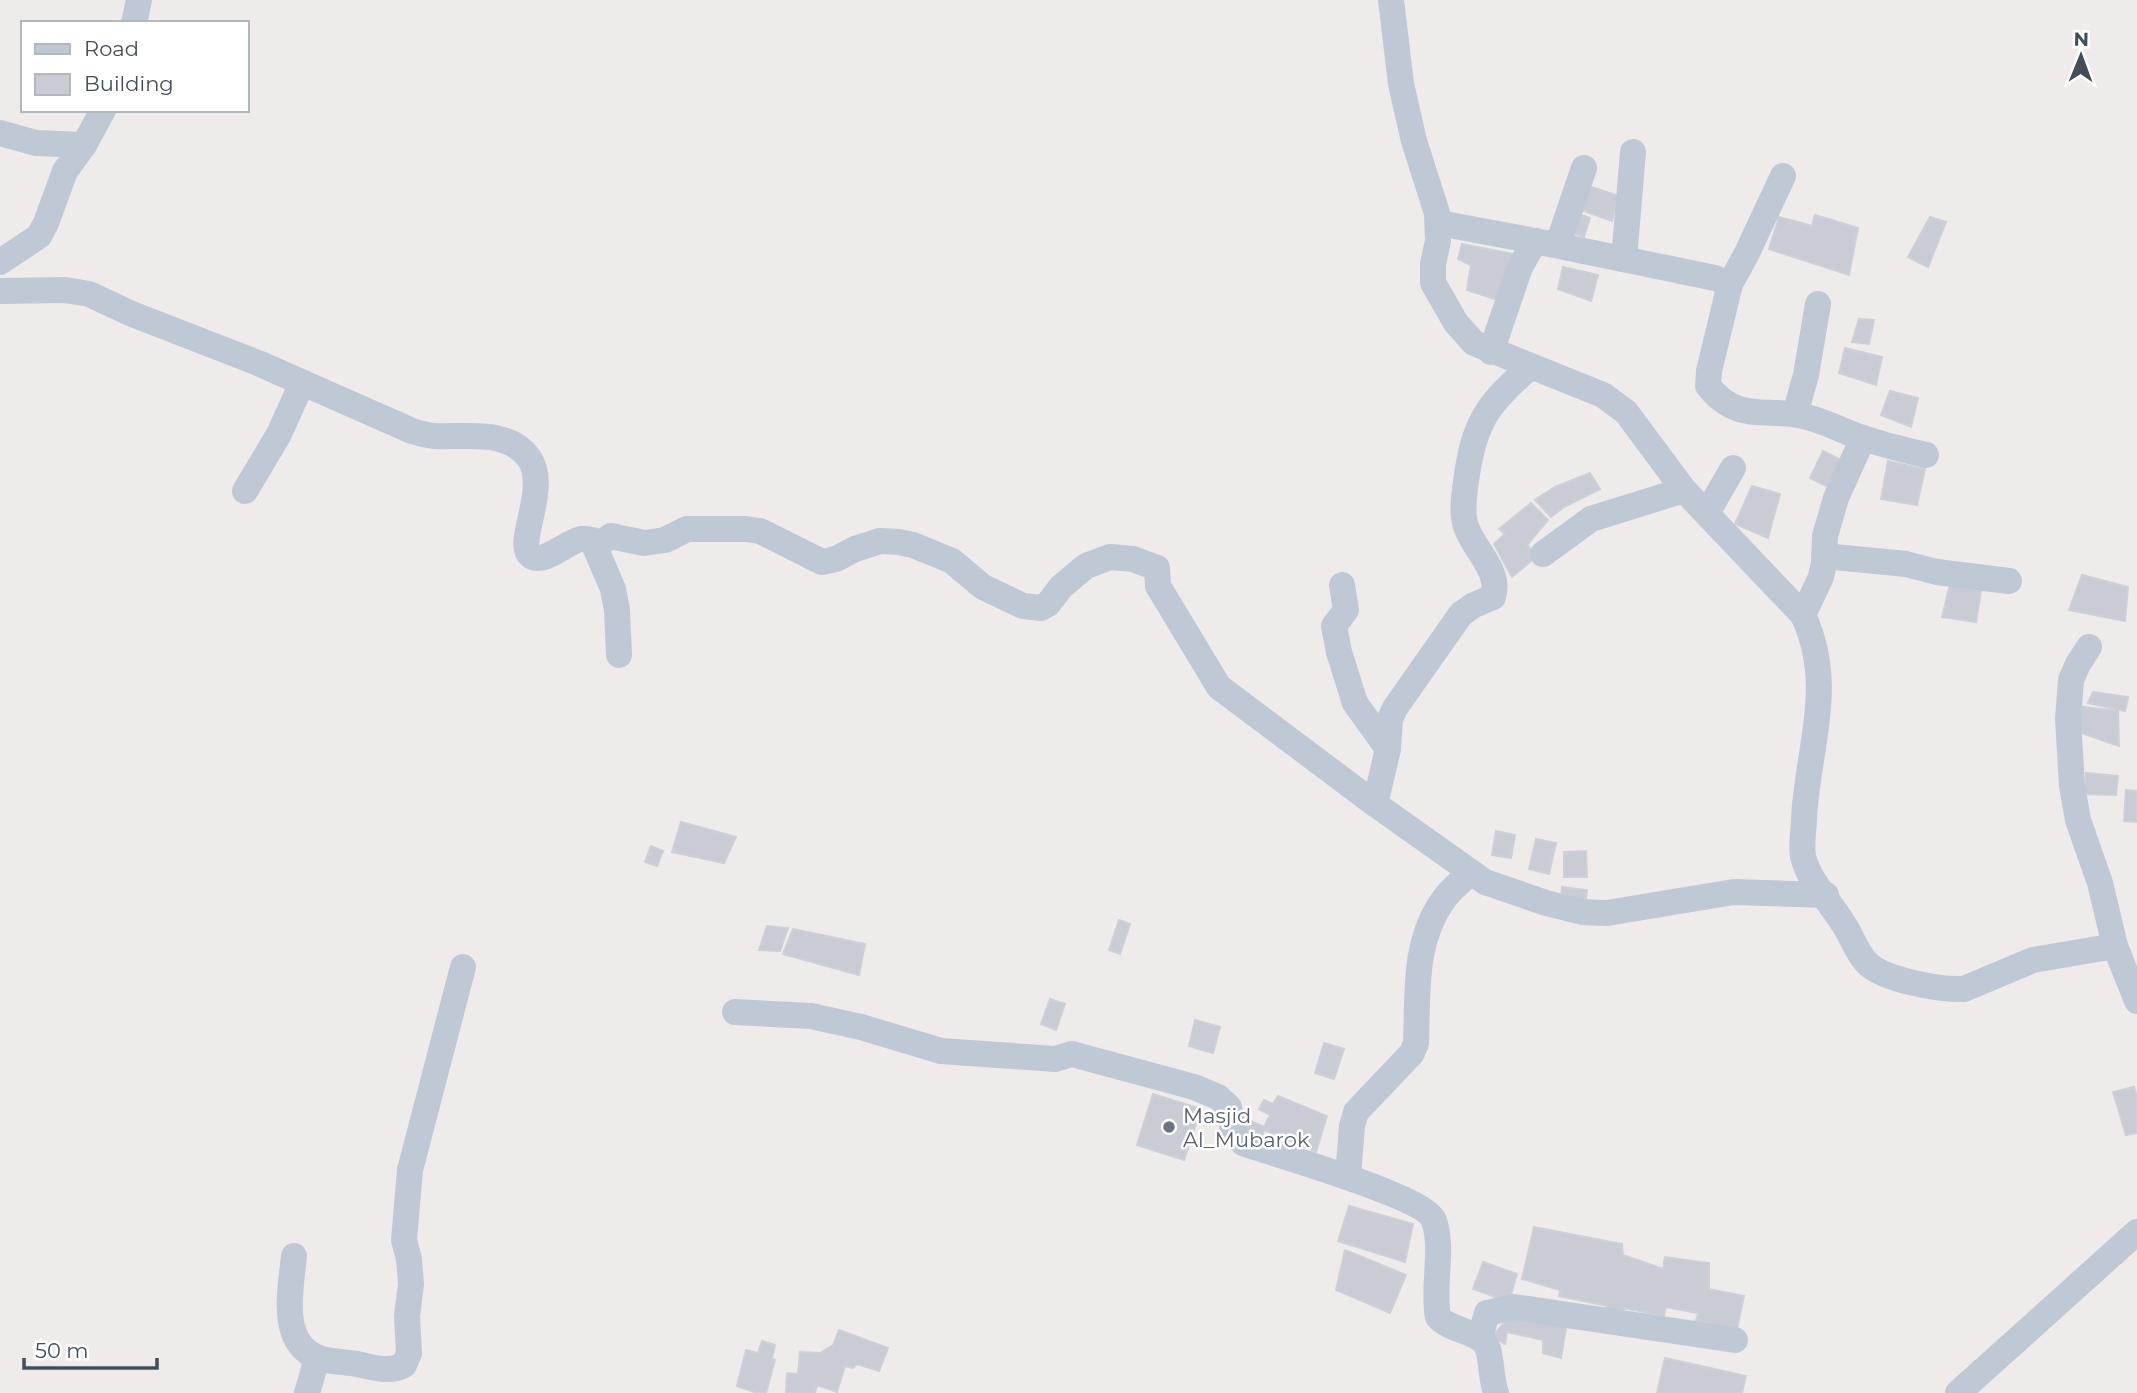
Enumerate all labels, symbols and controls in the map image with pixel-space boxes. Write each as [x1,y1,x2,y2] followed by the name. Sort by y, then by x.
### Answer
[21,21,248,112] legend
[2046,21,2116,91] north arrow
[2073,28,2089,51] text: N
[84,36,139,61] text: Road
[84,71,174,96] text: Building
[1183,1103,1310,1152] place label: Masjid Al_Mubarok
[1161,1119,1177,1135] marker: Masjid Al_Mubarok
[24,1326,158,1370] scale bar
[35,1338,89,1363] text: 50 m

